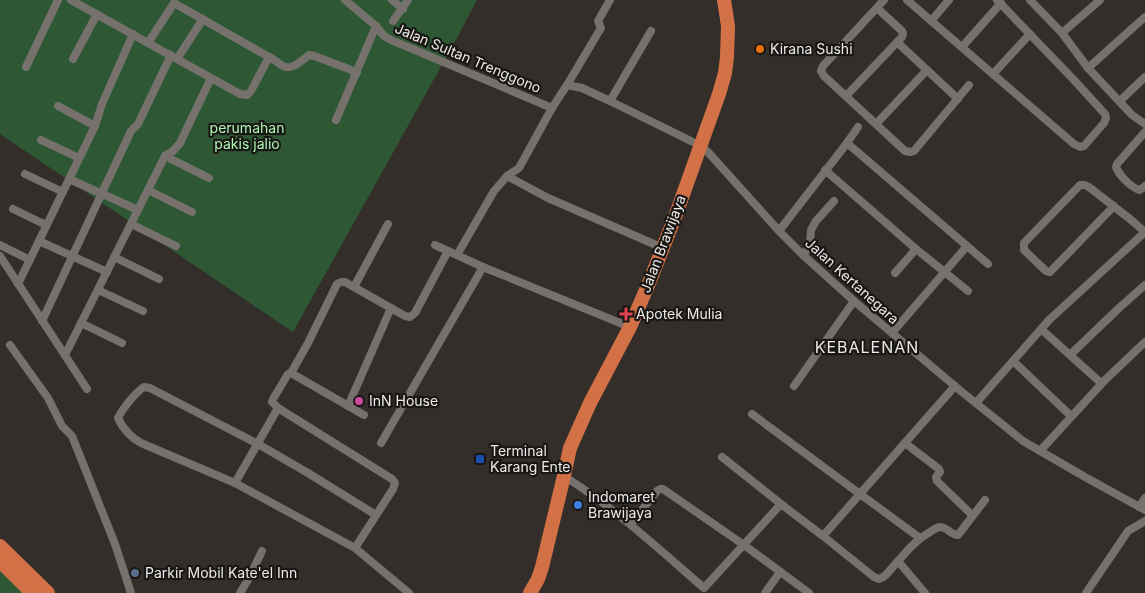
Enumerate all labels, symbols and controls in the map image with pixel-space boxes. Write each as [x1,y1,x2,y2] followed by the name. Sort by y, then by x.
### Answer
[393,19,544,96] street label: Jalan Sultan Trenggono
[770,40,853,57] place label: Kirana Sushi
[754,43,766,55] marker: Kirana Sushi
[210,119,284,152] park label: perumahan pakis jalio
[636,193,689,295] street label: Jalan Brawijaya
[802,234,903,327] street label: Jalan Kertanegara
[636,305,722,322] place label: Apotek Mulia
[620,308,632,320] marker: Apotek Mulia
[815,337,919,357] district label: KEBALENAN
[369,392,438,409] place label: InN House
[353,395,365,407] marker: InN House
[490,442,571,475] place label: Terminal Karang Ente
[474,453,486,465] marker: Terminal Karang Ente
[588,488,655,521] place label: Indomaret Brawijaya
[572,499,584,511] marker: Indomaret Brawijaya
[145,564,297,581] place label: Parkir Mobil Kate'el Inn
[129,567,141,579] marker: Parkir Mobil Kate'el Inn

